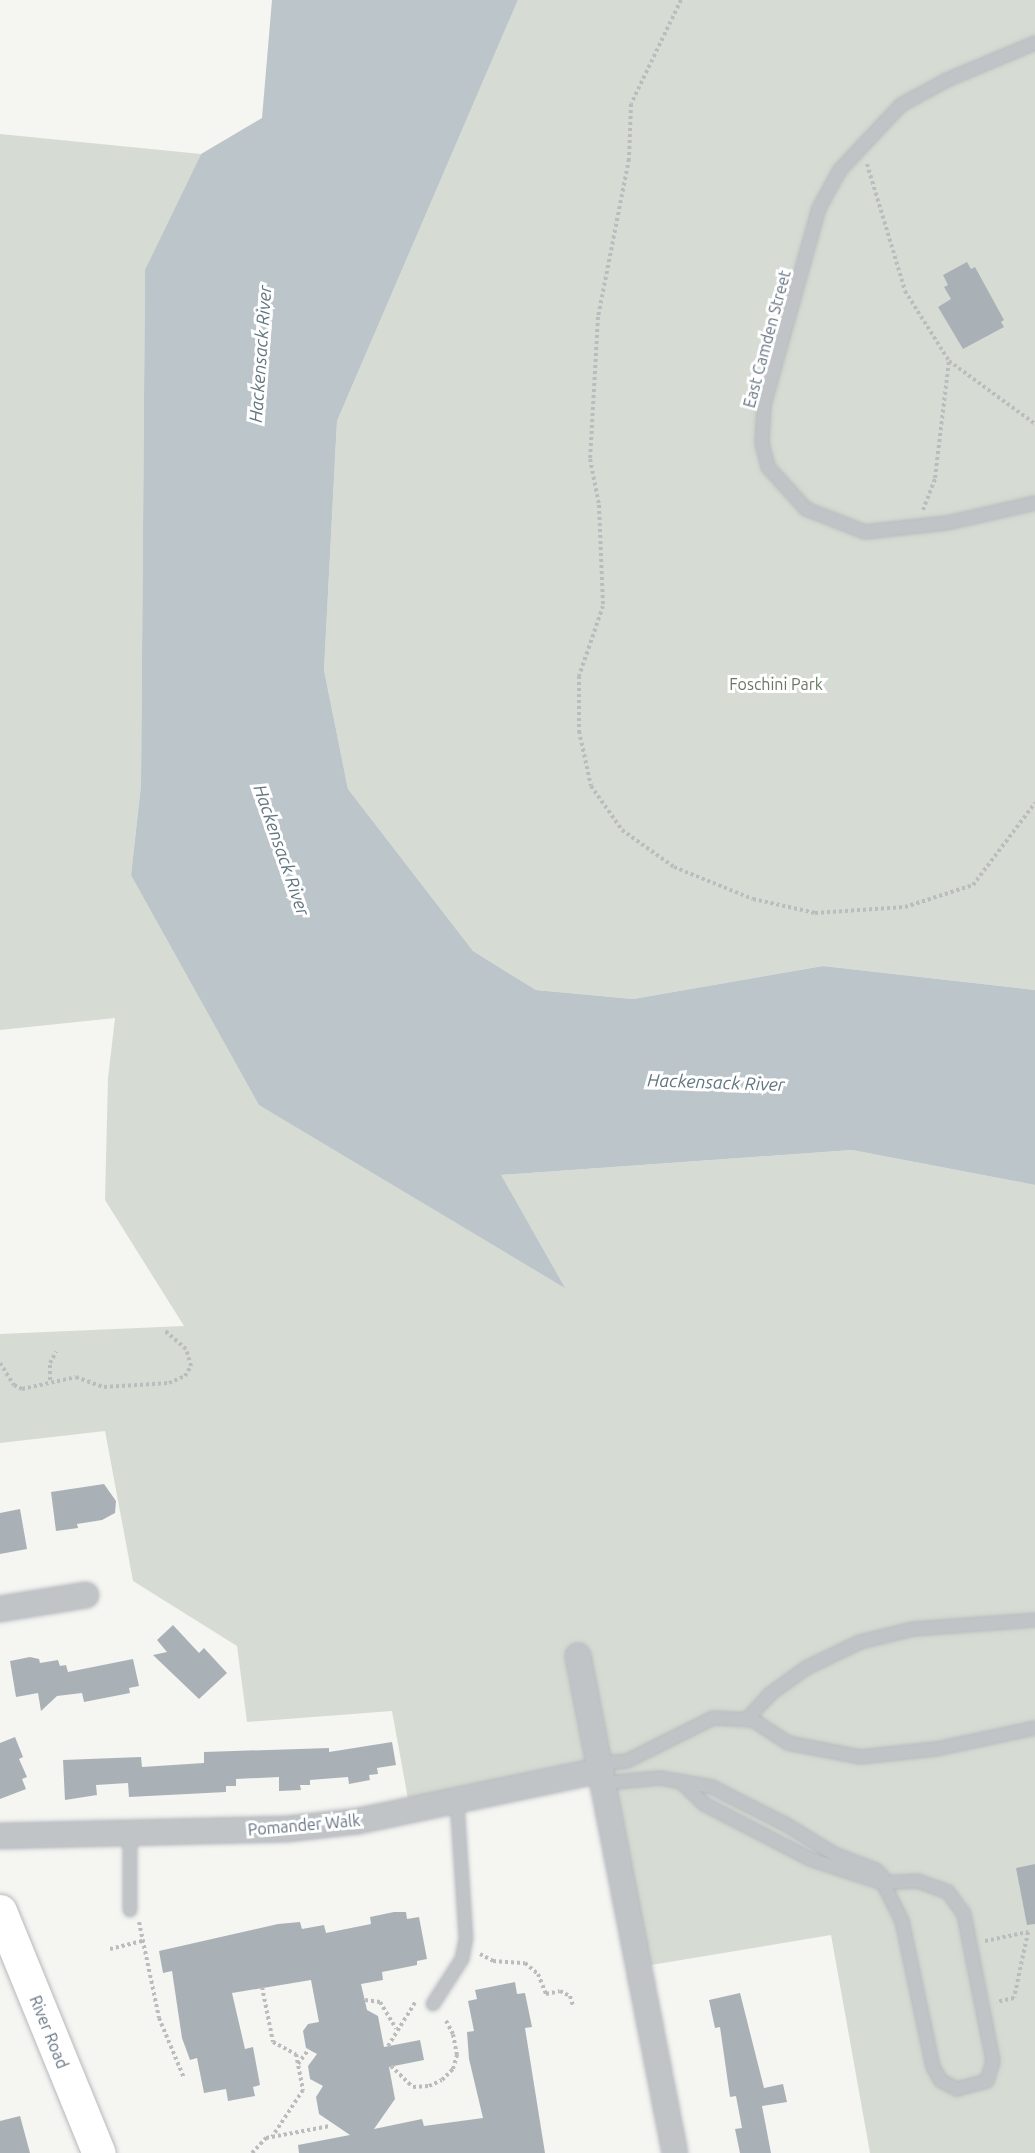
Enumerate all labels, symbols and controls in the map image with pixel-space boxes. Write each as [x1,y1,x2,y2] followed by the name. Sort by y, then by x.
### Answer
[739,268,795,410] street label: East Camden Street
[244,285,276,423] water label: Hackensack River
[729,674,823,694] park label: Foschini Park
[249,782,315,918] water label: Hackensack River
[647,1069,785,1095] water label: Hackensack River
[247,1811,361,1839] street label: Pomander Walk
[26,1993,72,2071] street label: River Road

